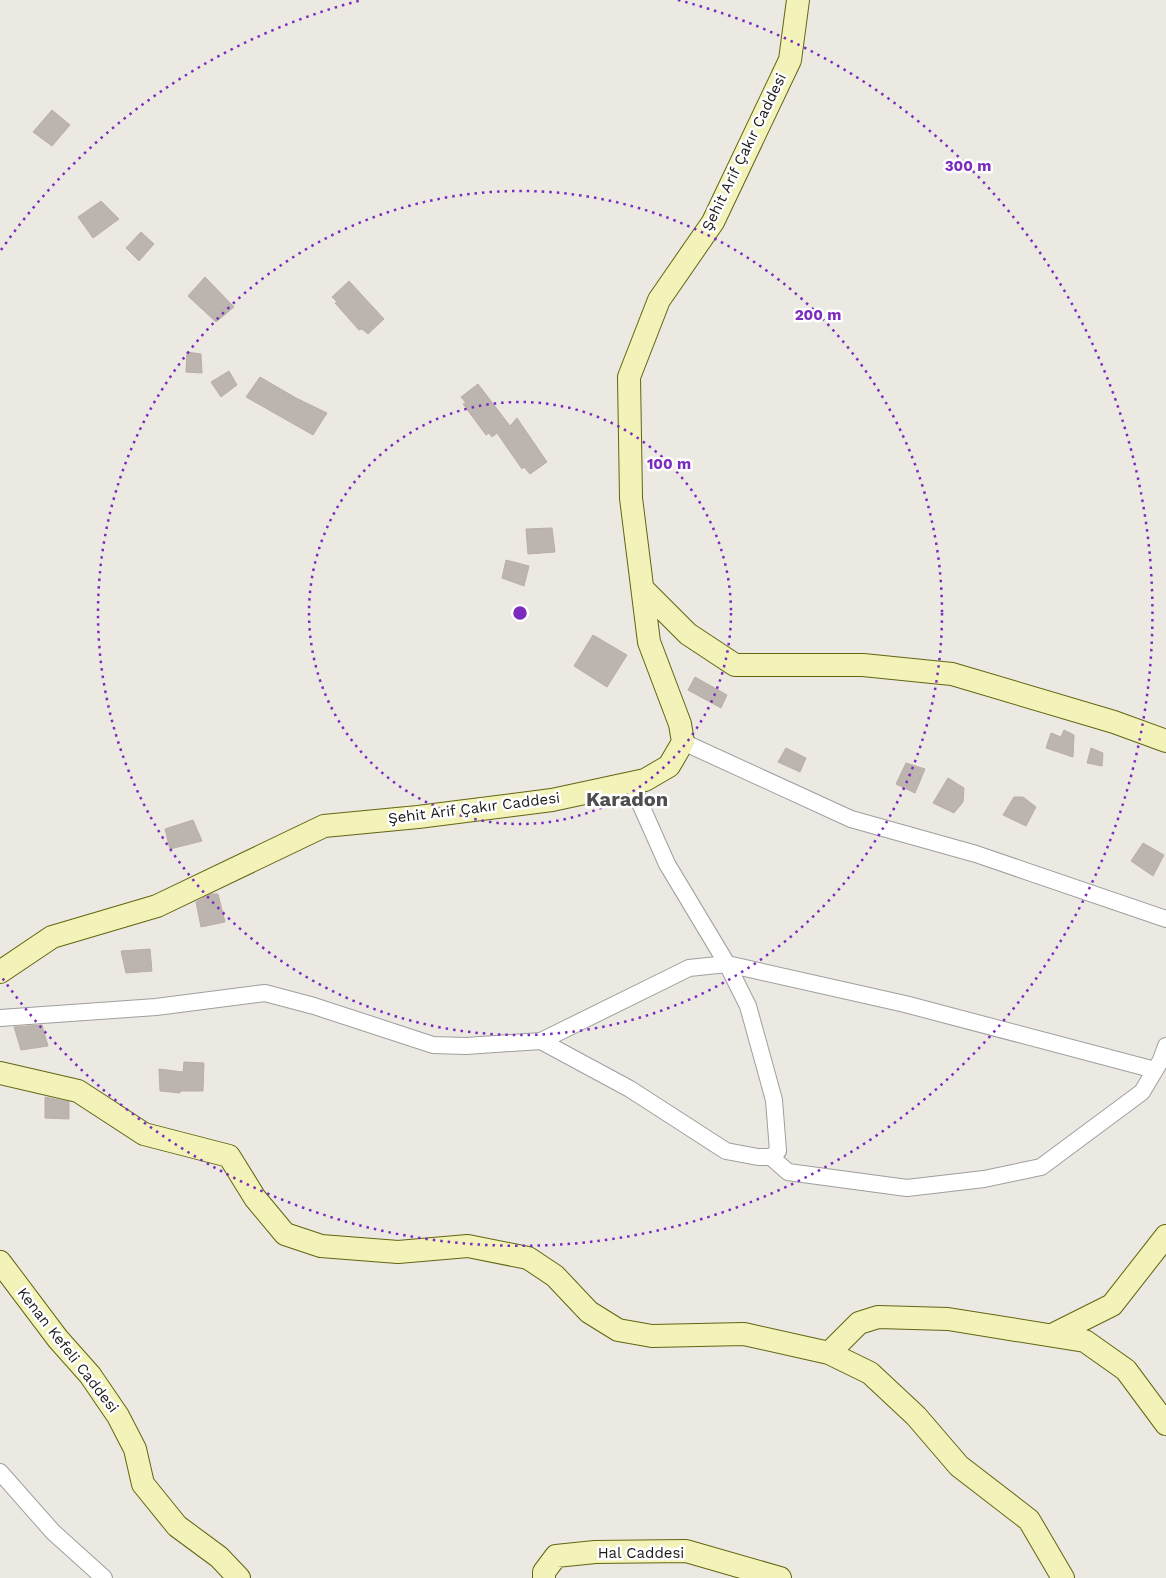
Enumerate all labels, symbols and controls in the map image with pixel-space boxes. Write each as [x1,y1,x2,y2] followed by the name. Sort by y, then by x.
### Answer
[698,70,790,234] street label: Şehit Arif Çakır Caddesi
[945,157,991,175] text: 300 m
[795,306,841,324] text: 200 m
[647,455,691,473] text: 100 m
[511,604,529,622] centre of rings
[586,787,668,811] district label: Karadon
[387,789,561,827] street label: Şehit Arif Çakır Caddesi
[13,1284,123,1416] street label: Kenan Kefeli Caddesi
[598,1544,684,1562] street label: Hal Caddesi

